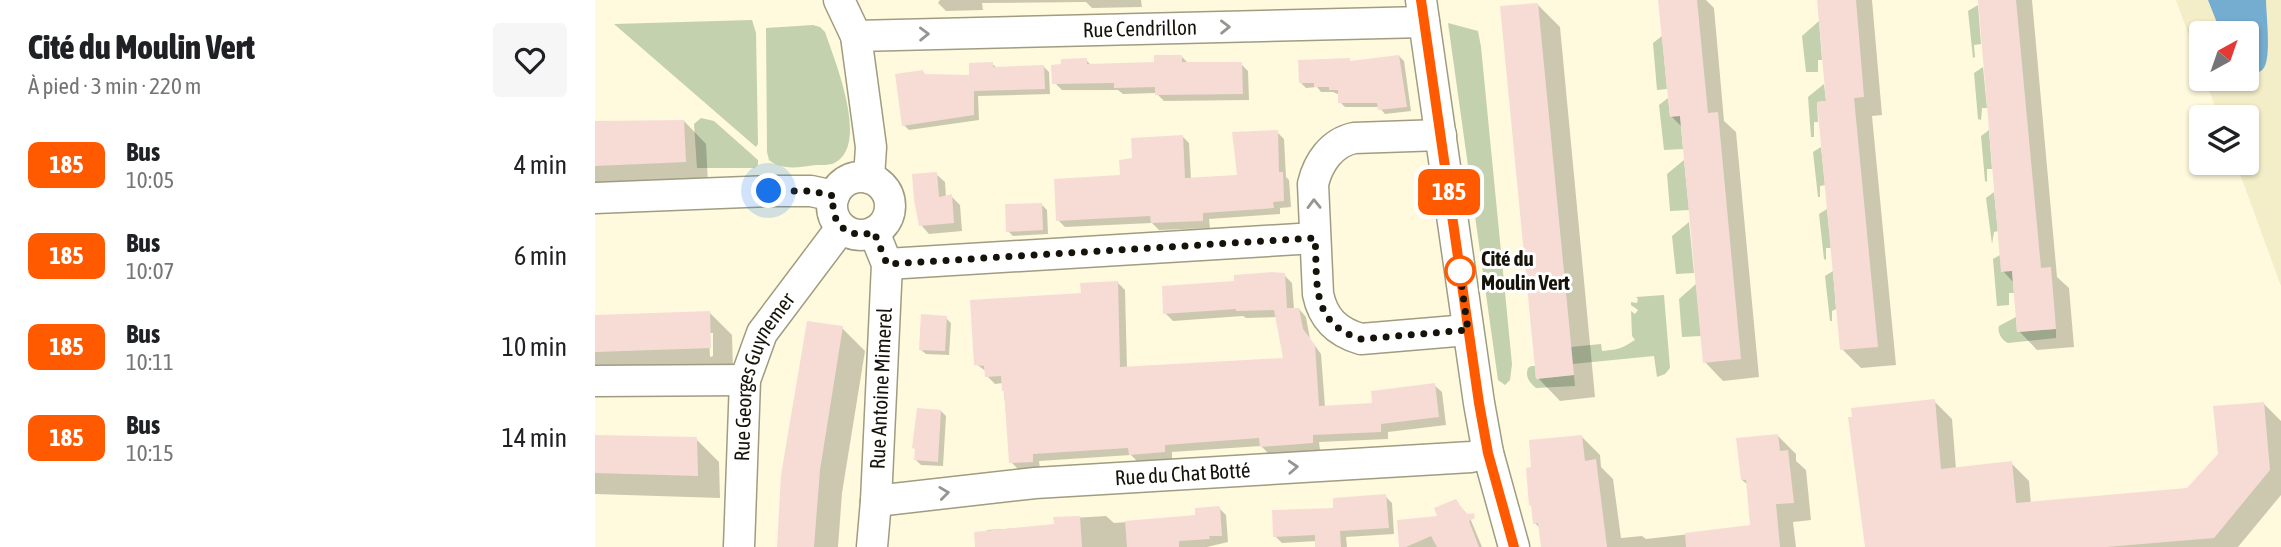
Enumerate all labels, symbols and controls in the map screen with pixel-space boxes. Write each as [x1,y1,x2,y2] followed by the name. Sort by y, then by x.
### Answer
[1082,15,1197,41] street label: Rue Cendrillon
[1220,19,1231,34] one-way arrow
[2189,21,2259,91] north arrow
[2189,21,2259,175] map controls
[493,23,567,97] button: heart
[920,26,930,42] one-way arrow
[28,28,255,66] text: Cité du Moulin Vert
[28,73,201,99] text: À pied · 3 min · 220 m
[2189,105,2259,175] button: layers
[126,137,160,167] text: Bus
[514,150,567,180] text: 4 min
[50,151,83,178] text: 185
[126,167,174,193] text: 10:05
[1409,169,1489,215] line badge: 185
[751,173,786,208] your location
[1432,178,1466,205] text: 185
[1306,198,1322,209] one-way arrow
[126,228,160,258] text: Bus
[514,241,567,271] text: 6 min
[50,242,83,269] text: 185
[1481,246,1570,294] place label: Cité du Moulin Vert
[1445,256,1475,286] marker: Cité du Moulin Vert
[126,258,174,284] text: 10:07
[729,287,800,462] street label: Rue Georges Guynemer
[864,307,896,470] street label: Rue Antoine Mimerel
[126,319,160,349] text: Bus
[502,332,567,362] text: 10 min
[50,333,83,360] text: 185
[126,349,174,375] text: 10:11
[126,410,160,440] text: Bus
[502,423,567,453] text: 14 min
[50,424,83,451] text: 185
[126,440,174,466] text: 10:15
[1114,457,1251,489] street label: Rue du Chat Botté
[1288,460,1299,475] one-way arrow
[938,486,950,501] one-way arrow

